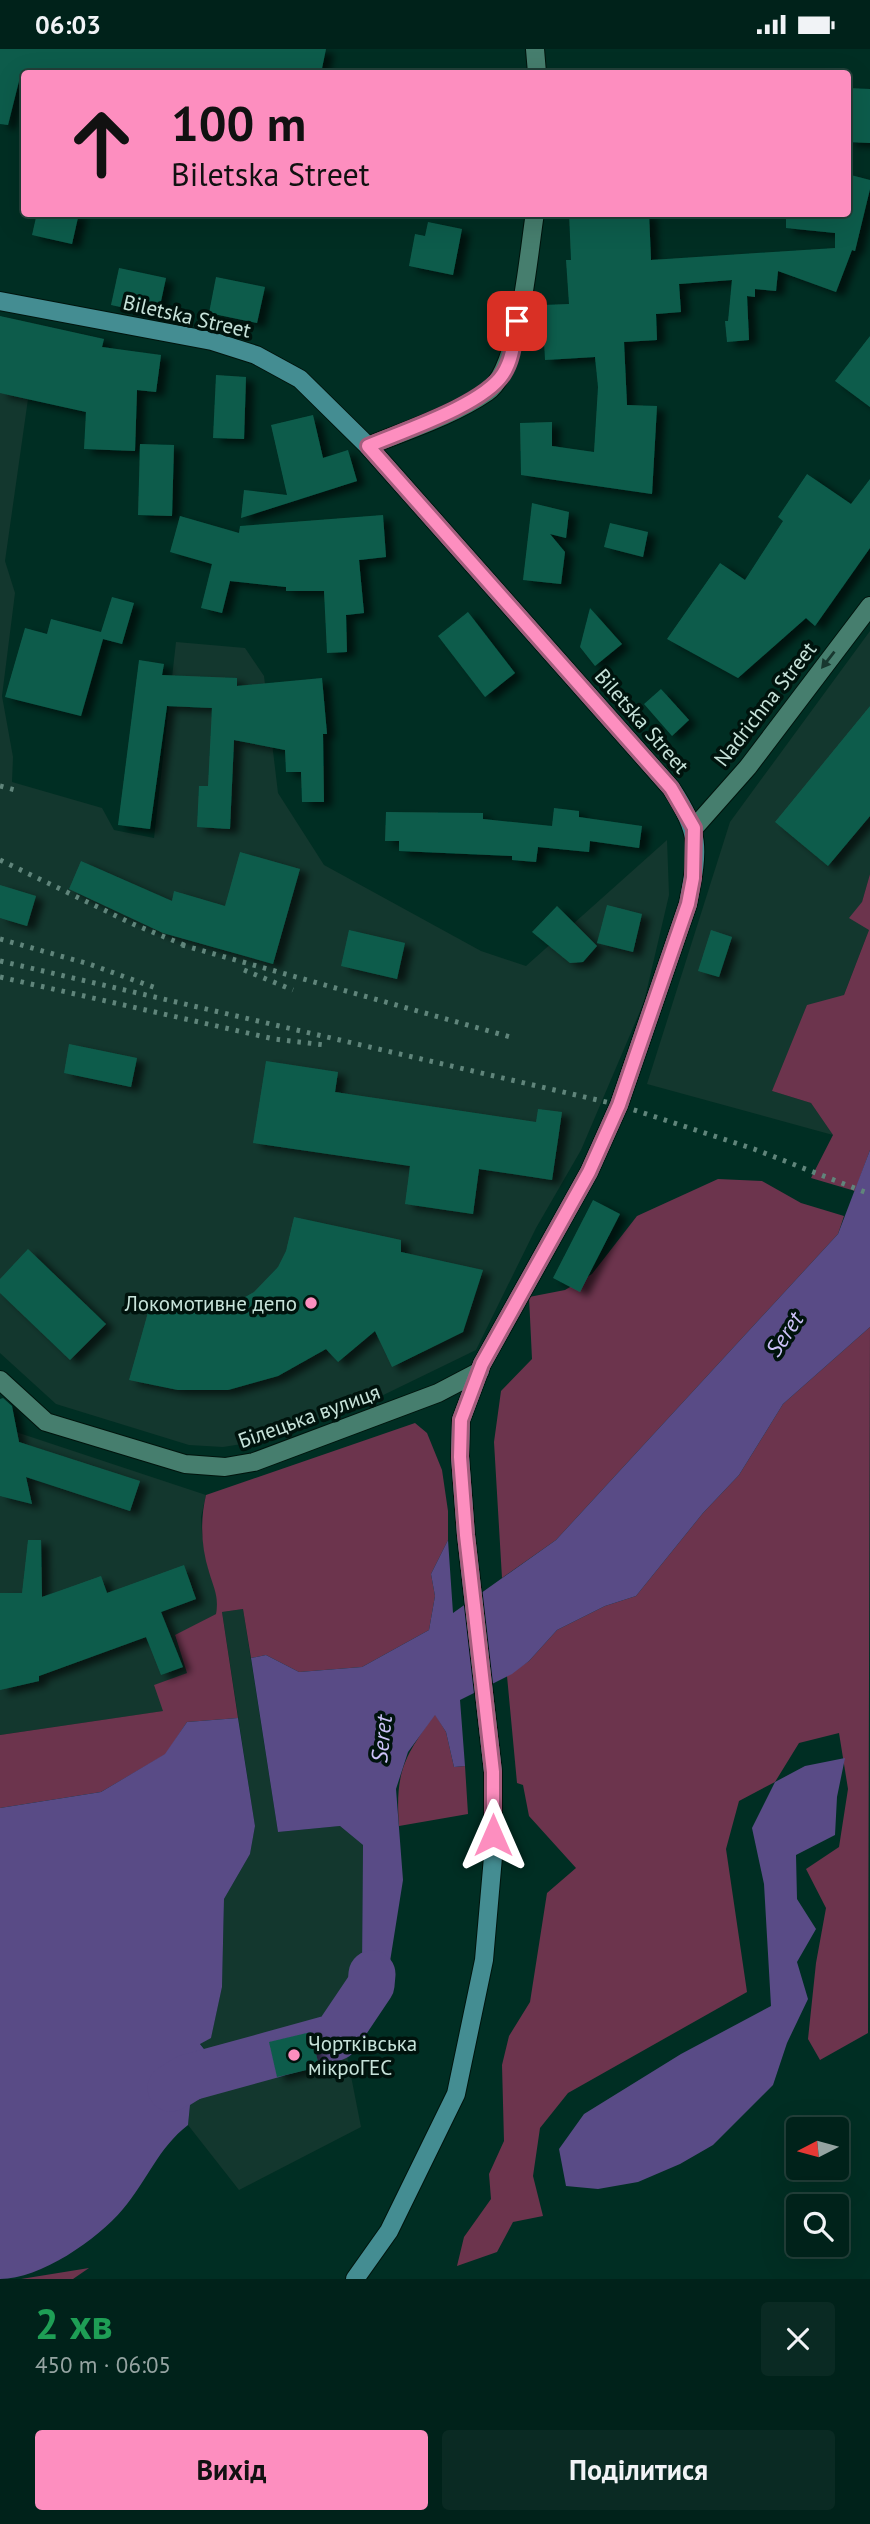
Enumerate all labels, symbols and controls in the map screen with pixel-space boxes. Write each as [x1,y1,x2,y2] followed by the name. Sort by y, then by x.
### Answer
[35,8,101,41] text: 06:03
[171,91,306,155] text: 100 m
[56,98,147,189] icon: ahead
[171,153,370,195] text: Biletska Street
[120,288,254,344] street label: Biletska Street
[487,291,547,351] pin
[498,302,536,340] icon: arrive
[708,636,822,772] street label: Nadrichna Street
[822,651,836,669] one-way arrow
[589,663,695,779] street label: Biletska Street
[124,1290,297,1317] place label: Локомотивне депо
[303,1295,319,1311] marker: Локомотивне депо
[759,1305,810,1362] water label: Seret
[234,1378,384,1454] street label: Білецька вулиця
[364,1712,398,1764] water label: Seret
[456,1798,530,1872] position arrow
[308,2030,417,2081] place label: Чортківська мікроГЕС
[286,2047,302,2063] marker: Чортківська мікроГЕС
[786,2117,849,2181] north arrow
[786,2117,849,2257] map controls
[786,2194,849,2257] button: search
[35,2296,113,2351] text: 2 хв
[761,2302,835,2376] button: close
[35,2350,171,2379] text: 450 m · 06:05
[35,2430,428,2510] button: Вихід
[442,2430,835,2510] button: Поділитися

